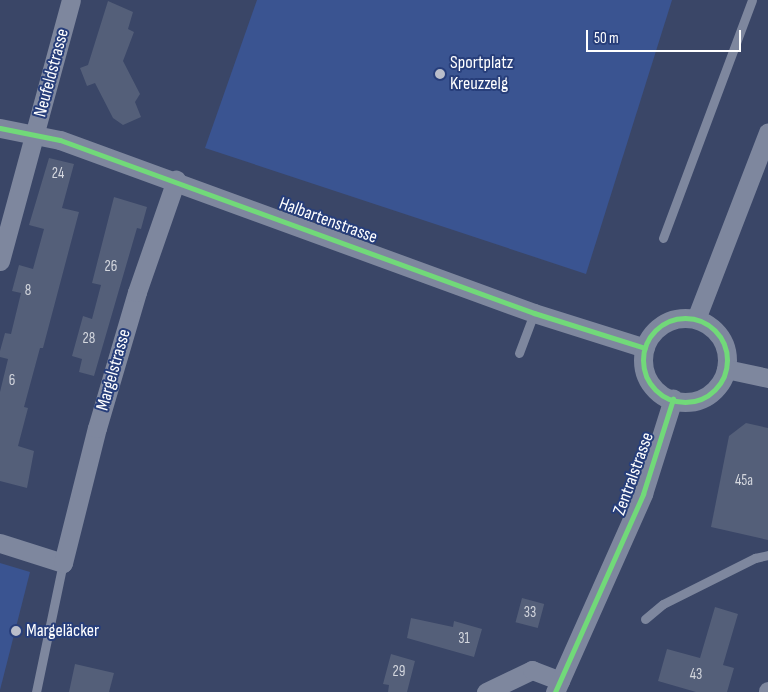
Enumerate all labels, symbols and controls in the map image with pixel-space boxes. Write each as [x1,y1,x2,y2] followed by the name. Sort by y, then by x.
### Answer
[588,20,743,52] scale bar
[30,26,74,120] street label: Neufeldstrasse
[594,29,619,48] text: 50 m
[450,53,513,96] place label: Sportplatz Kreuzzelg
[434,68,446,80] marker: Sportplatz Kreuzzelg
[52,165,64,183] house number: 24
[276,193,380,249] street label: Halbartenstrasse
[105,258,117,276] house number: 26
[25,282,31,300] house number: 8
[92,327,136,413] street label: Margelstrasse
[83,330,95,348] house number: 28
[9,372,15,390] house number: 6
[609,430,659,518] street label: Zentralstrasse
[735,472,753,490] house number: 45a
[524,604,536,622] house number: 33
[26,620,99,642] place label: Margeläcker
[10,625,22,637] marker: Margeläcker
[458,630,470,648] house number: 31
[393,663,405,681] house number: 29
[690,666,702,684] house number: 43

